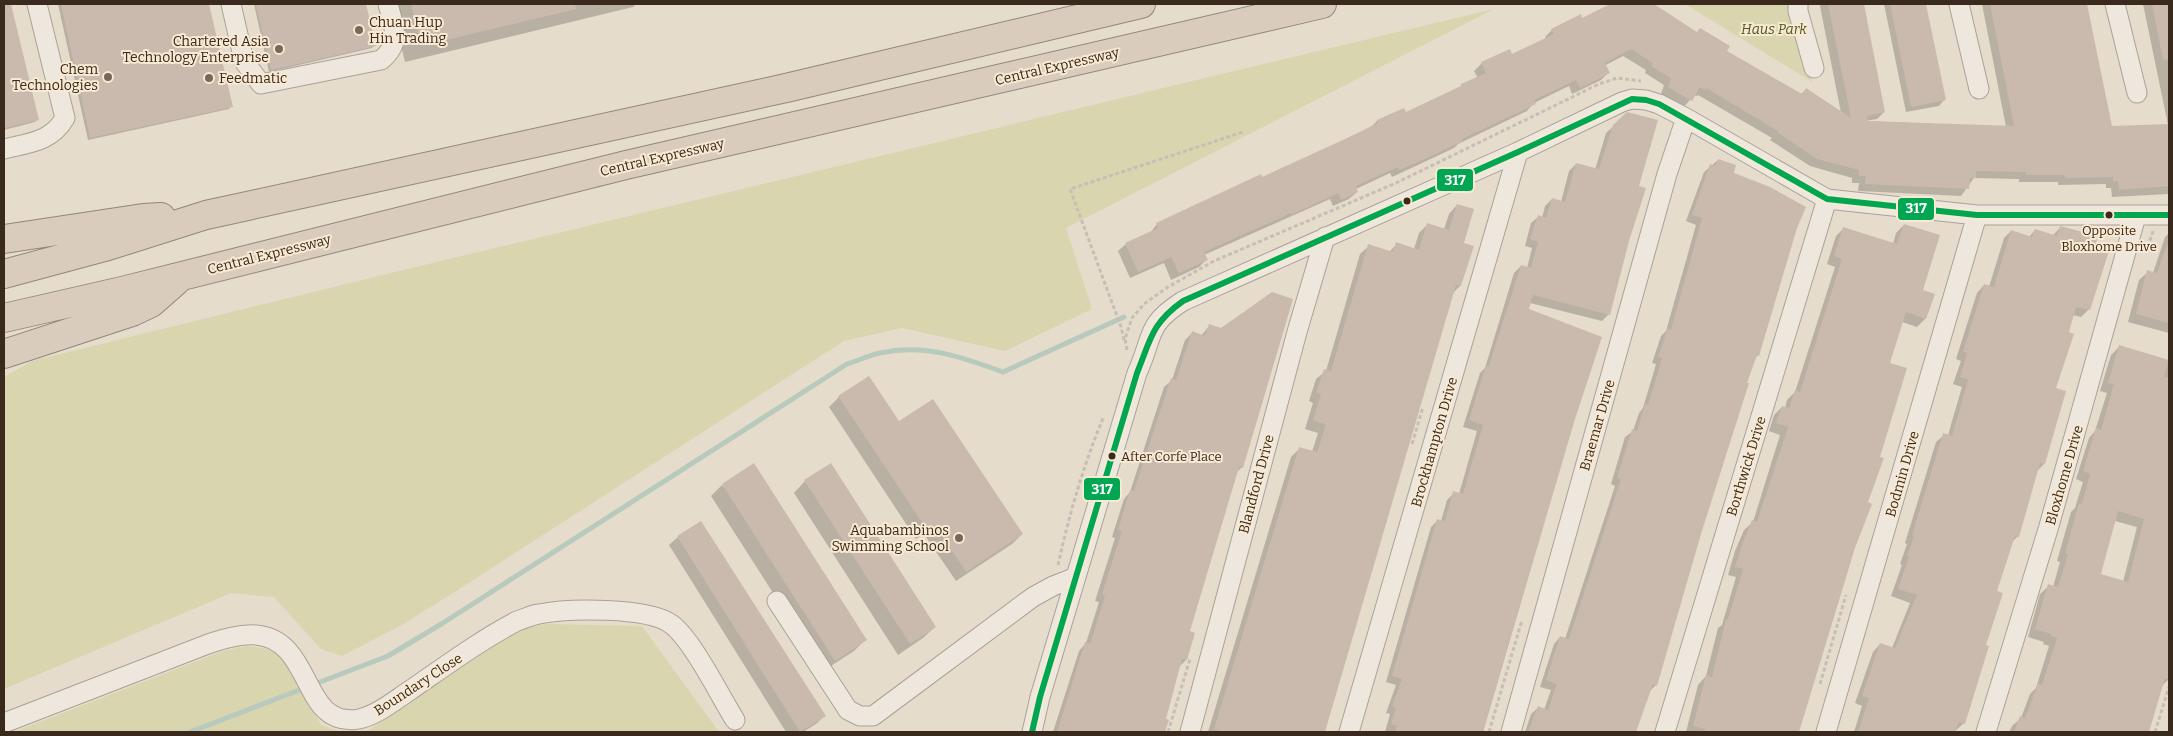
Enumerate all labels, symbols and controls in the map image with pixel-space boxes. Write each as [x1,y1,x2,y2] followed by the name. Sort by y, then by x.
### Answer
[369,14,447,47] place label: Chuan Hup Hin Trading
[1741,21,1807,38] park label: Haus Park
[353,24,365,36] marker: Chuan Hup Hin Trading
[123,33,269,66] place label: Chartered Asia Technology Enterprise
[273,43,285,55] marker: Chartered Asia Technology Enterprise
[993,44,1121,89] street label: Central Expressway
[12,61,99,94] place label: Chem Technologies
[219,70,287,87] place label: Feedmatic
[102,71,114,83] marker: Chem Technologies
[203,72,215,84] marker: Feedmatic
[598,135,726,180] street label: Central Expressway
[1436,168,1474,192] line badge: 317
[1444,172,1466,189] text: 317
[1402,196,1412,206] unlabelled marker
[1897,197,1935,221] line badge: 317
[1905,200,1927,217] text: 317
[2104,210,2114,220] marker: Opposite Bloxhome Drive
[2061,223,2157,254] place label: Opposite Bloxhome Drive
[205,231,333,278] street label: Central Expressway
[1408,375,1461,509] street label: Brockhampton Drive
[1576,377,1619,473] street label: Braemar Drive
[1723,414,1770,518] street label: Borthwick Drive
[2042,423,2087,527] street label: Bloxhome Drive
[1882,429,1923,519] street label: Bodmin Drive
[1235,433,1278,535] street label: Blandford Drive
[1121,449,1222,464] place label: After Corfe Place
[1107,451,1117,461] marker: After Corfe Place
[1083,477,1121,501] line badge: 317
[1091,481,1113,498] text: 317
[832,522,949,555] place label: Aquabambinos Swimming School
[953,532,965,544] marker: Aquabambinos Swimming School
[371,650,466,719] street label: Boundary Close

